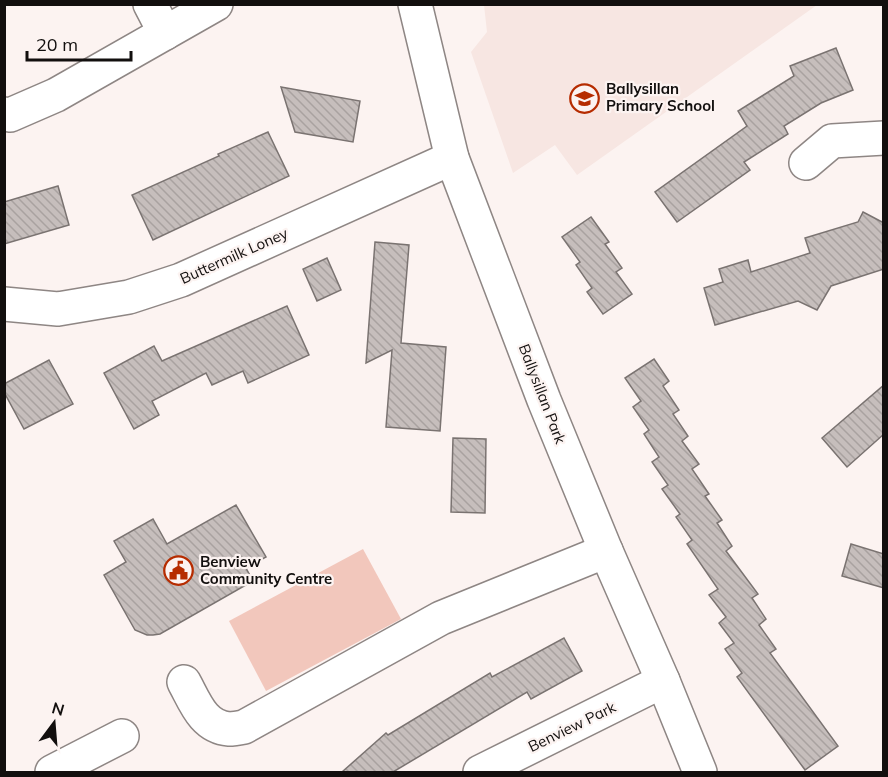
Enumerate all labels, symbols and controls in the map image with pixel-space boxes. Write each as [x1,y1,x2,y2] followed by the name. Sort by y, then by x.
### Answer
[27,24,130,62] scale bar
[36,33,78,56] text: 20 m
[606,79,715,115] place label: Ballysillan Primary School
[569,82,601,114] school or university icon: Ballysillan Primary School
[177,223,291,288] street label: Buttermilk Loney
[515,341,570,447] street label: Ballysillan Park
[200,552,332,588] place label: Benview Community Centre
[163,555,195,587] public building icon: Benview Community Centre
[24,693,84,753] north arrow
[50,697,67,720] text: N
[525,697,619,756] street label: Benview Park

